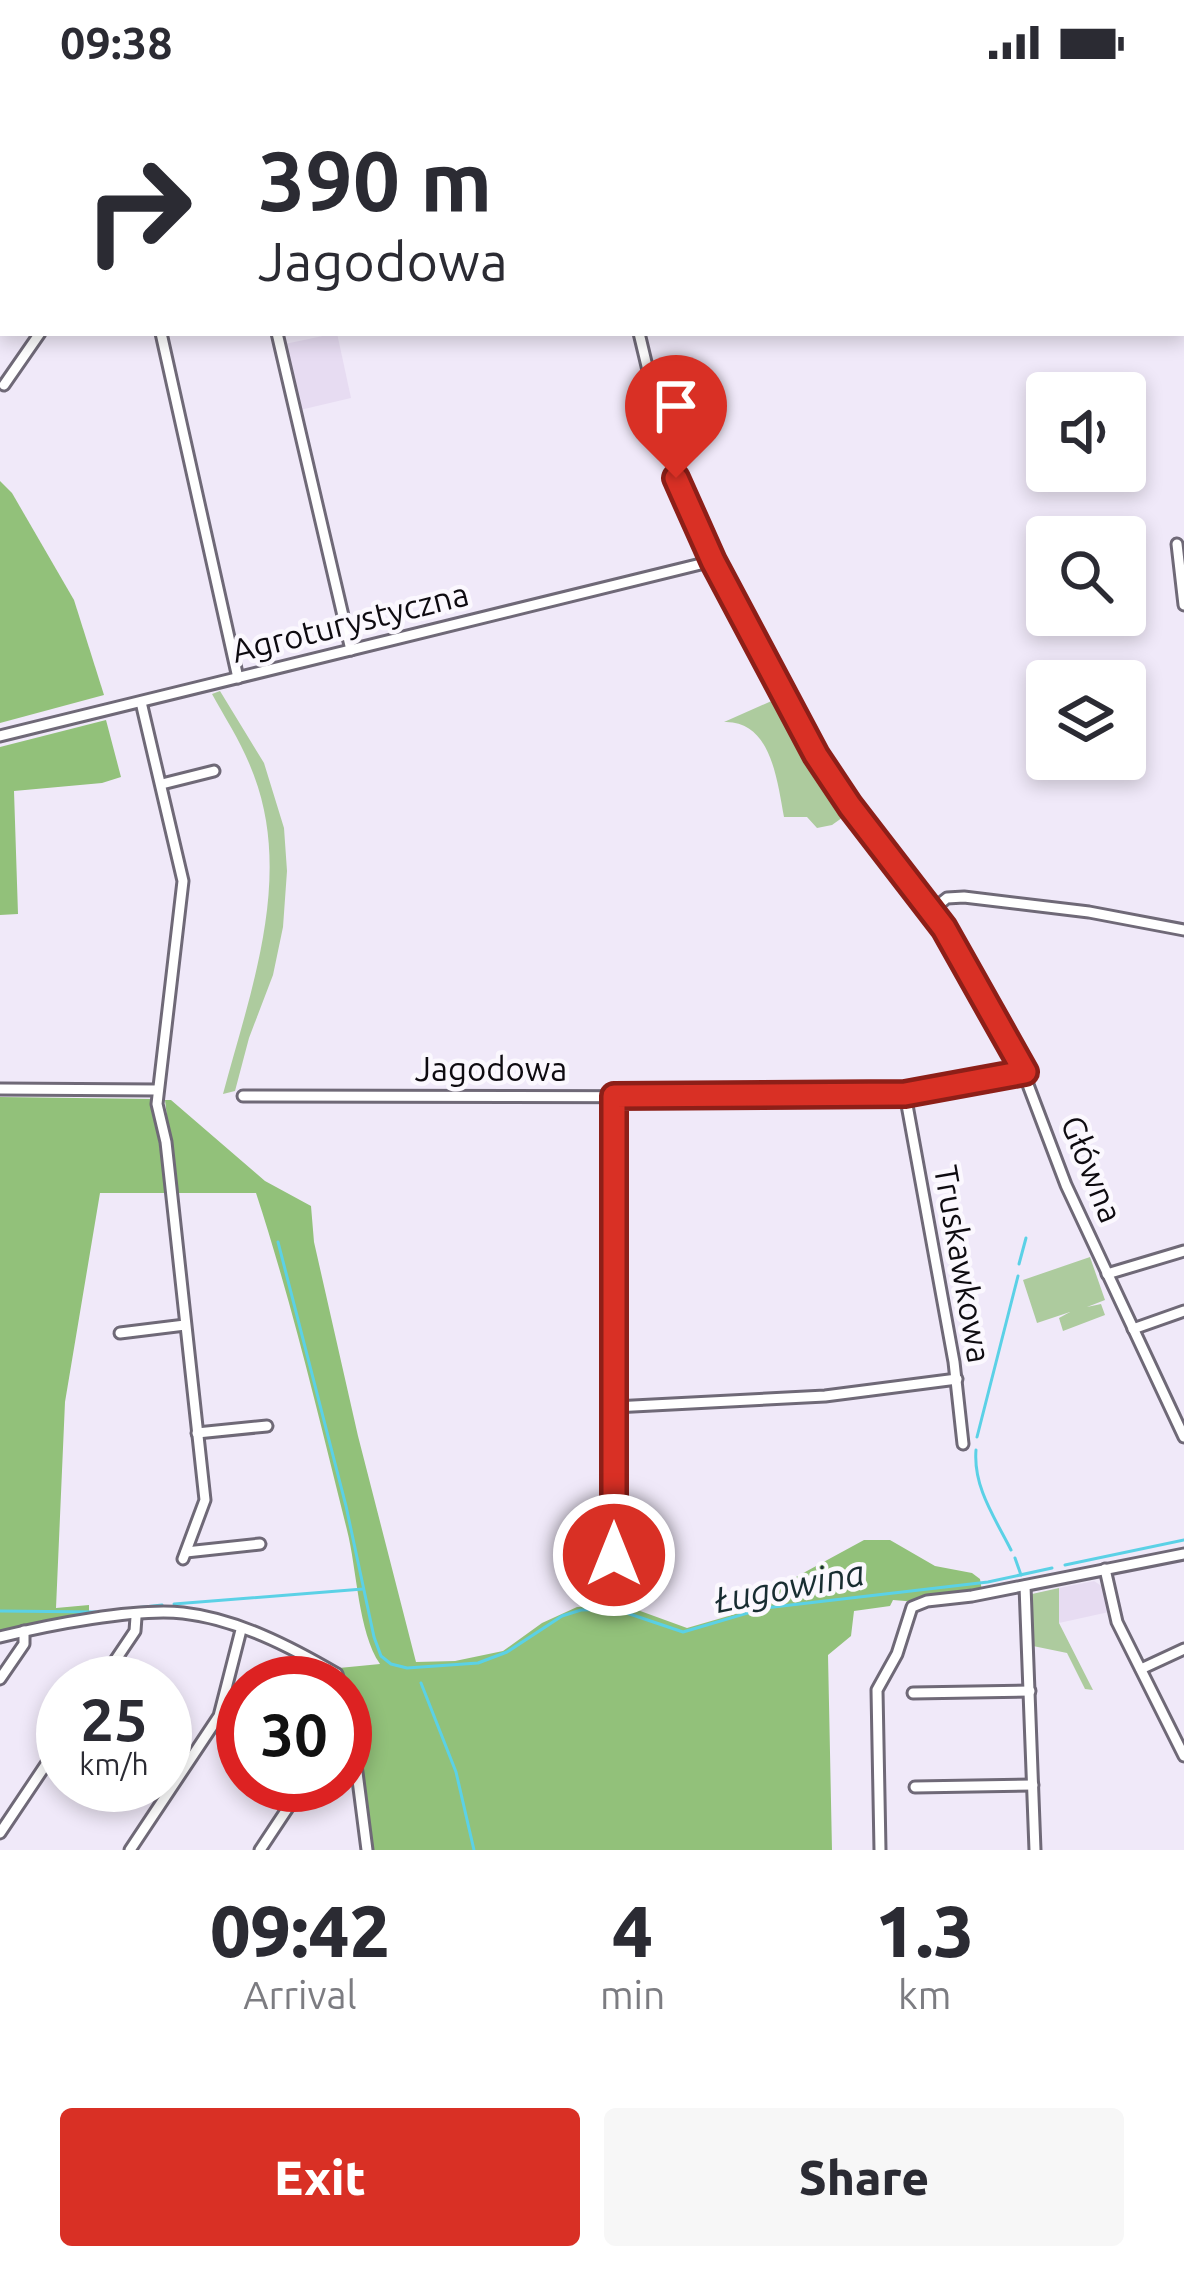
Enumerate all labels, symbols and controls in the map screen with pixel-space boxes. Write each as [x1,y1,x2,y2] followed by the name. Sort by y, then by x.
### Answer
[60,17,173,68] text: 09:38
[60,132,216,288] icon: right
[258,133,492,227] text: 390 m
[258,231,508,291] text: Jagodowa
[625,355,727,478] pin
[1026,372,1146,780] map controls
[1026,372,1146,492] button: sound
[643,373,709,439] icon: arrive
[1026,516,1146,636] button: search
[228,574,472,669] street label: Agroturystyczna
[1026,660,1146,780] button: layers
[415,1050,567,1087] street label: Jagodowa
[1054,1110,1130,1227] street label: Główna
[928,1162,999,1366] street label: Truskawkowa
[551,1492,677,1618] position arrow
[710,1551,868,1620] water label: Ługowina
[216,1656,372,1812] speed limit sign: 30
[80,1685,148,1752] text: 25
[79,1747,149,1781] text: km/h
[210,1890,390,1971] text: 09:42
[612,1890,653,1971] text: 4
[875,1890,974,1971] text: 1.3
[243,1973,357,2016] text: Arrival
[600,1973,665,2016] text: min
[898,1973,951,2016] text: km
[60,2108,580,2246] button: Exit
[604,2108,1124,2246] button: Share

